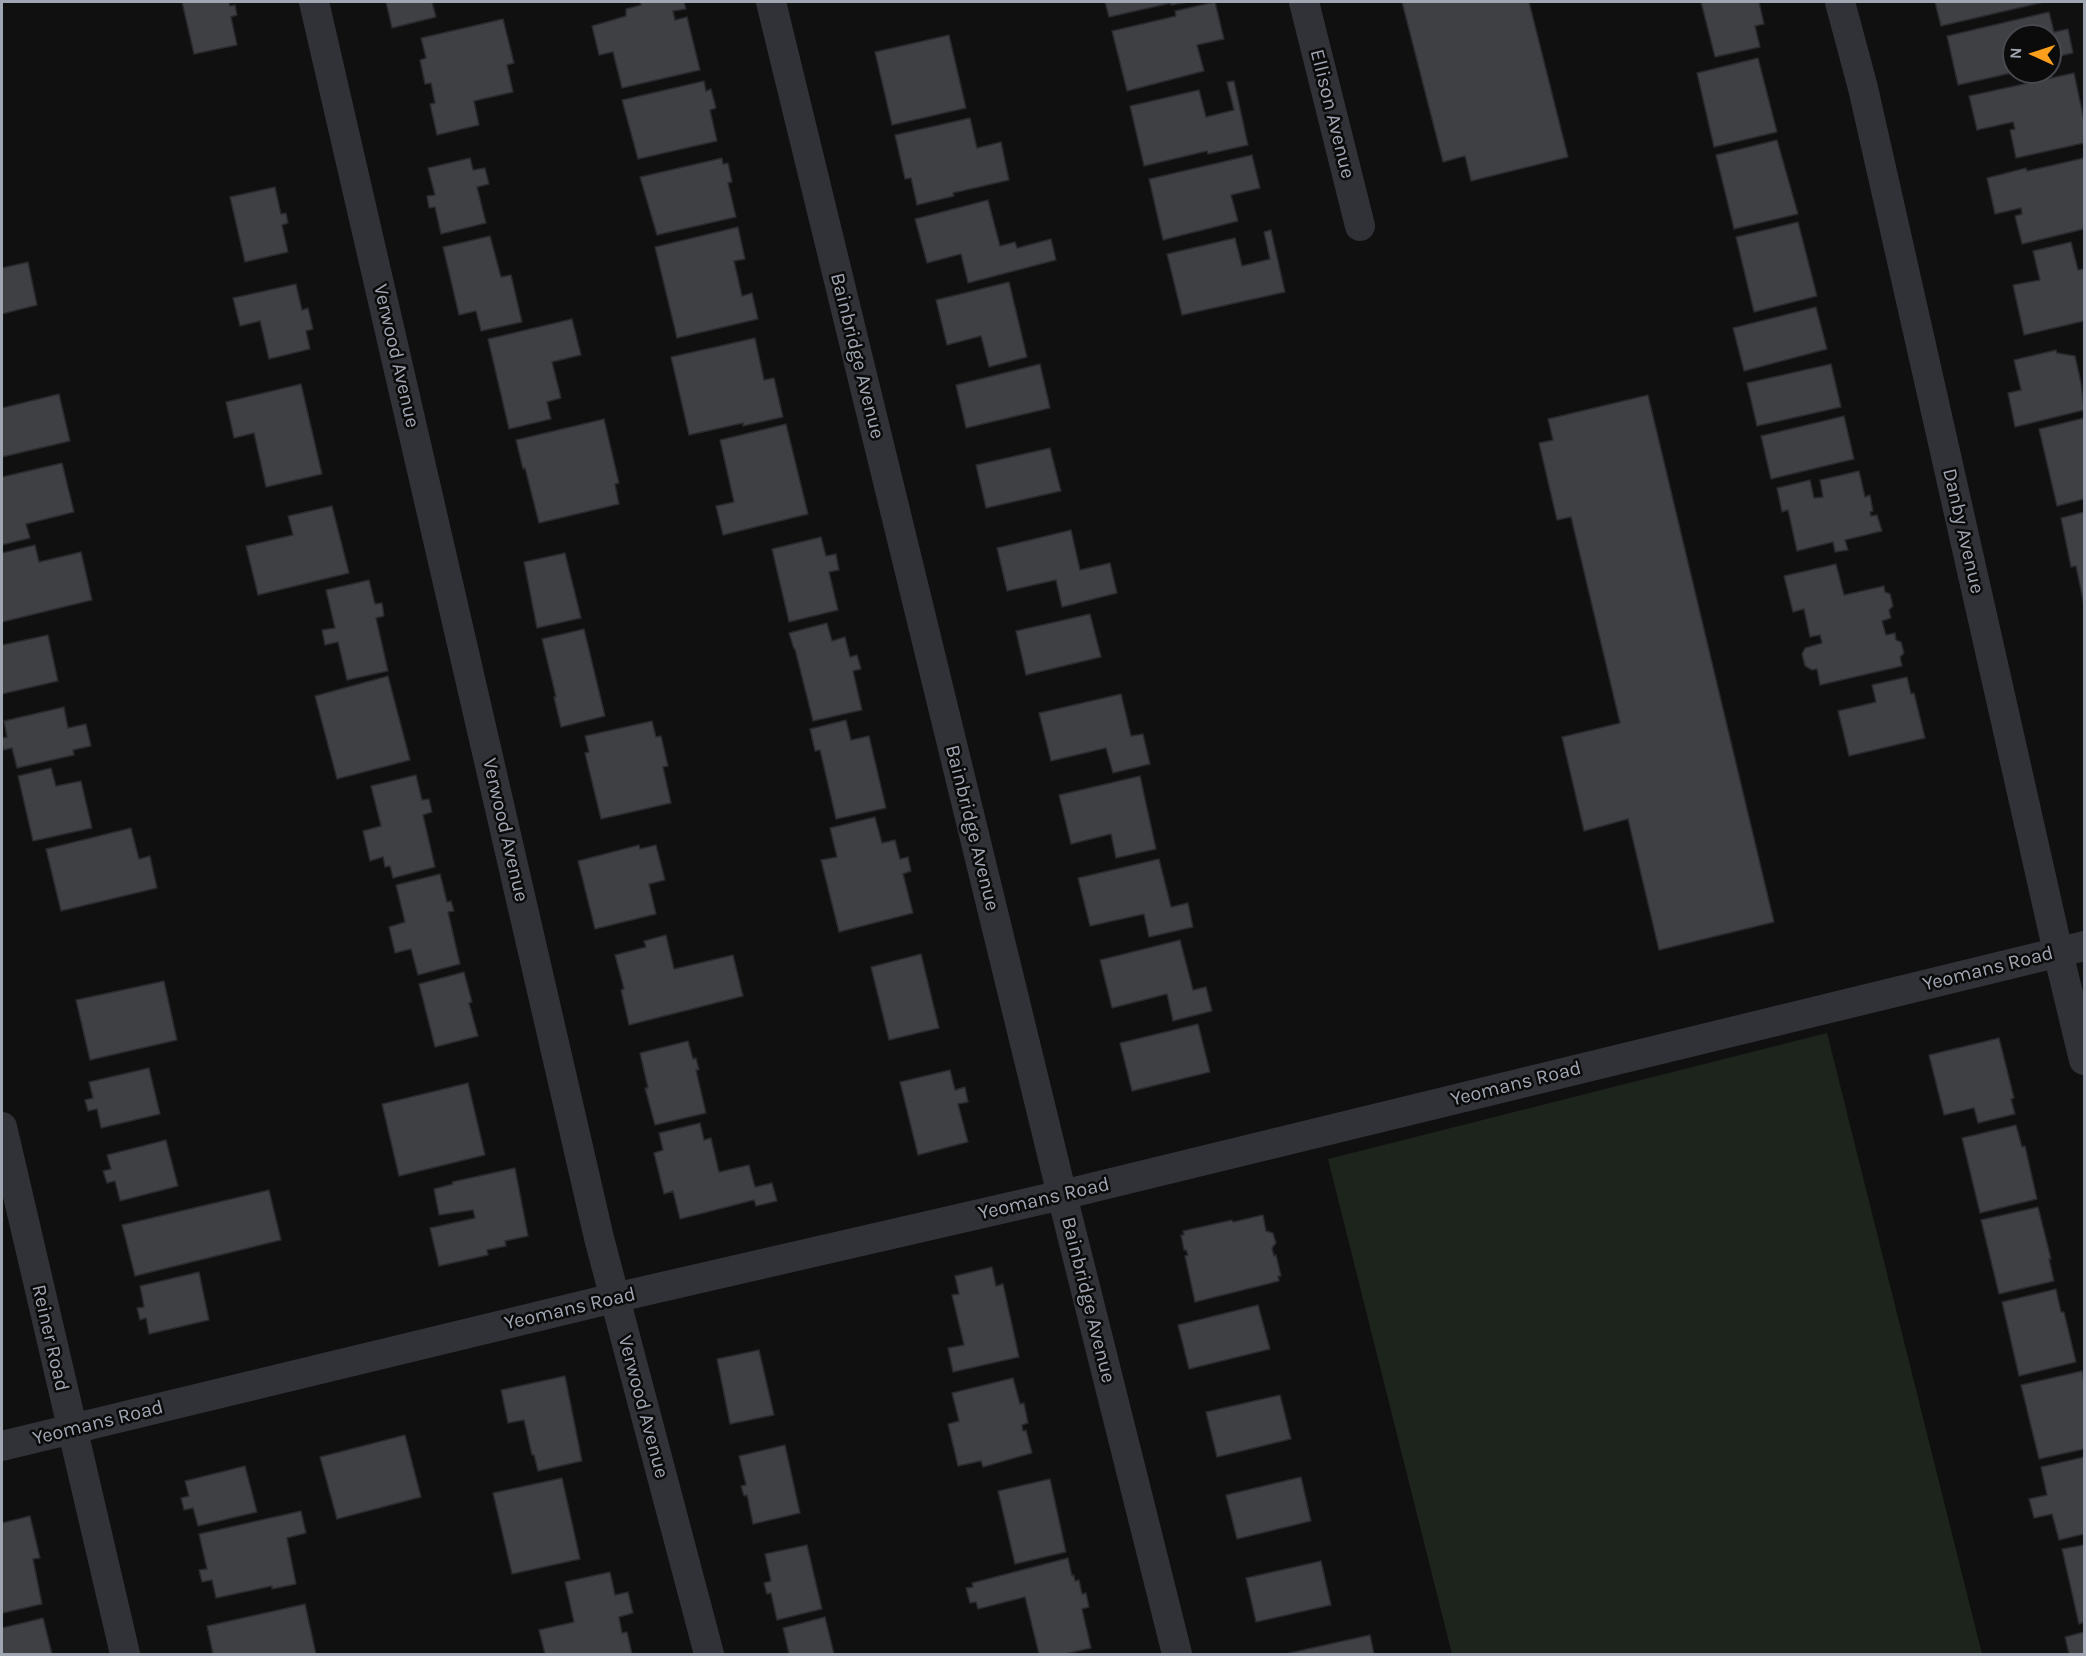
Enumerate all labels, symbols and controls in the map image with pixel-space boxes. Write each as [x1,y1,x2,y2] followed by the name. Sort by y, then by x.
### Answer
[2002,24,2062,84] north arrow
[1304,47,1360,181] street label: Ellison Avenue
[2006,47,2025,59] text: N
[825,270,889,442] street label: Bainbridge Avenue
[368,282,424,430] street label: Verwood Avenue
[1937,466,1989,596] street label: Danby Avenue
[940,742,1004,914] street label: Bainbridge Avenue
[477,756,533,904] street label: Verwood Avenue
[1920,941,2056,997] street label: Yeomans Road
[1448,1056,1584,1112] street label: Yeomans Road
[976,1172,1112,1226] street label: Yeomans Road
[1056,1214,1120,1386] street label: Bainbridge Avenue
[26,1282,74,1394] street label: Reiner Road
[502,1282,638,1336] street label: Yeomans Road
[612,1333,674,1481] street label: Verwood Avenue
[30,1395,166,1451] street label: Yeomans Road

